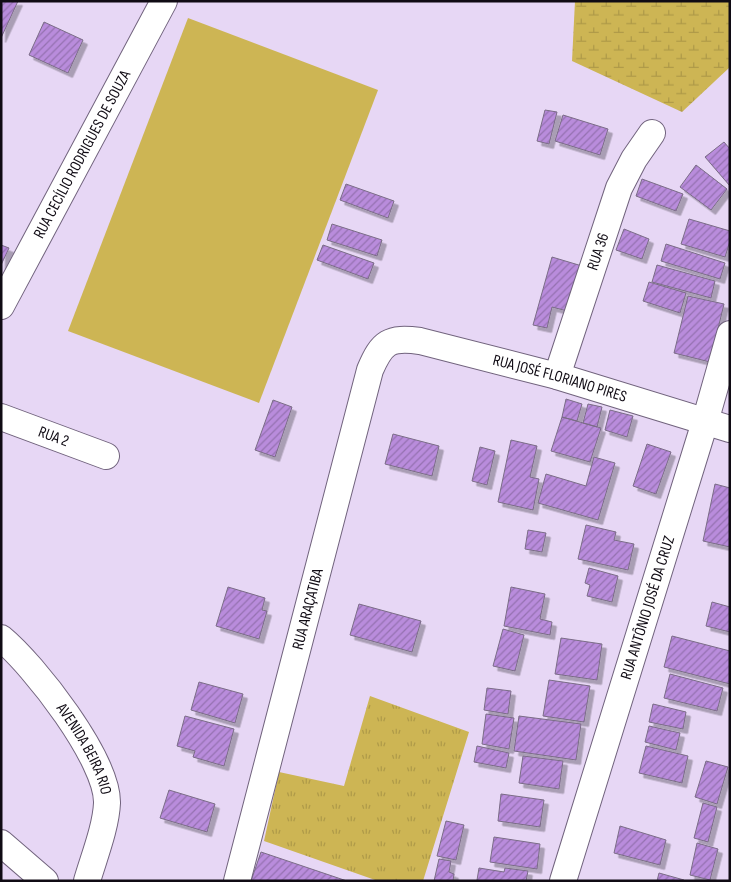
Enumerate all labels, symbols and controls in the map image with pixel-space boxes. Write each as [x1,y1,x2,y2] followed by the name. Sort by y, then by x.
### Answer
[29,67,135,242] street label: RUA CECÍLIO RODRIGUES DE SOUZA
[583,230,613,273] street label: RUA 36
[491,350,629,406] street label: RUA JOSÉ FLORIANO PIRES
[36,422,71,451] street label: RUA 2
[616,533,679,682] street label: RUA ANTÔNIO JOSÉ DA CRUZ
[288,566,327,652] street label: RUA ARAÇATIBA
[52,699,116,796] street label: AVENIDA BEIRA RIO

